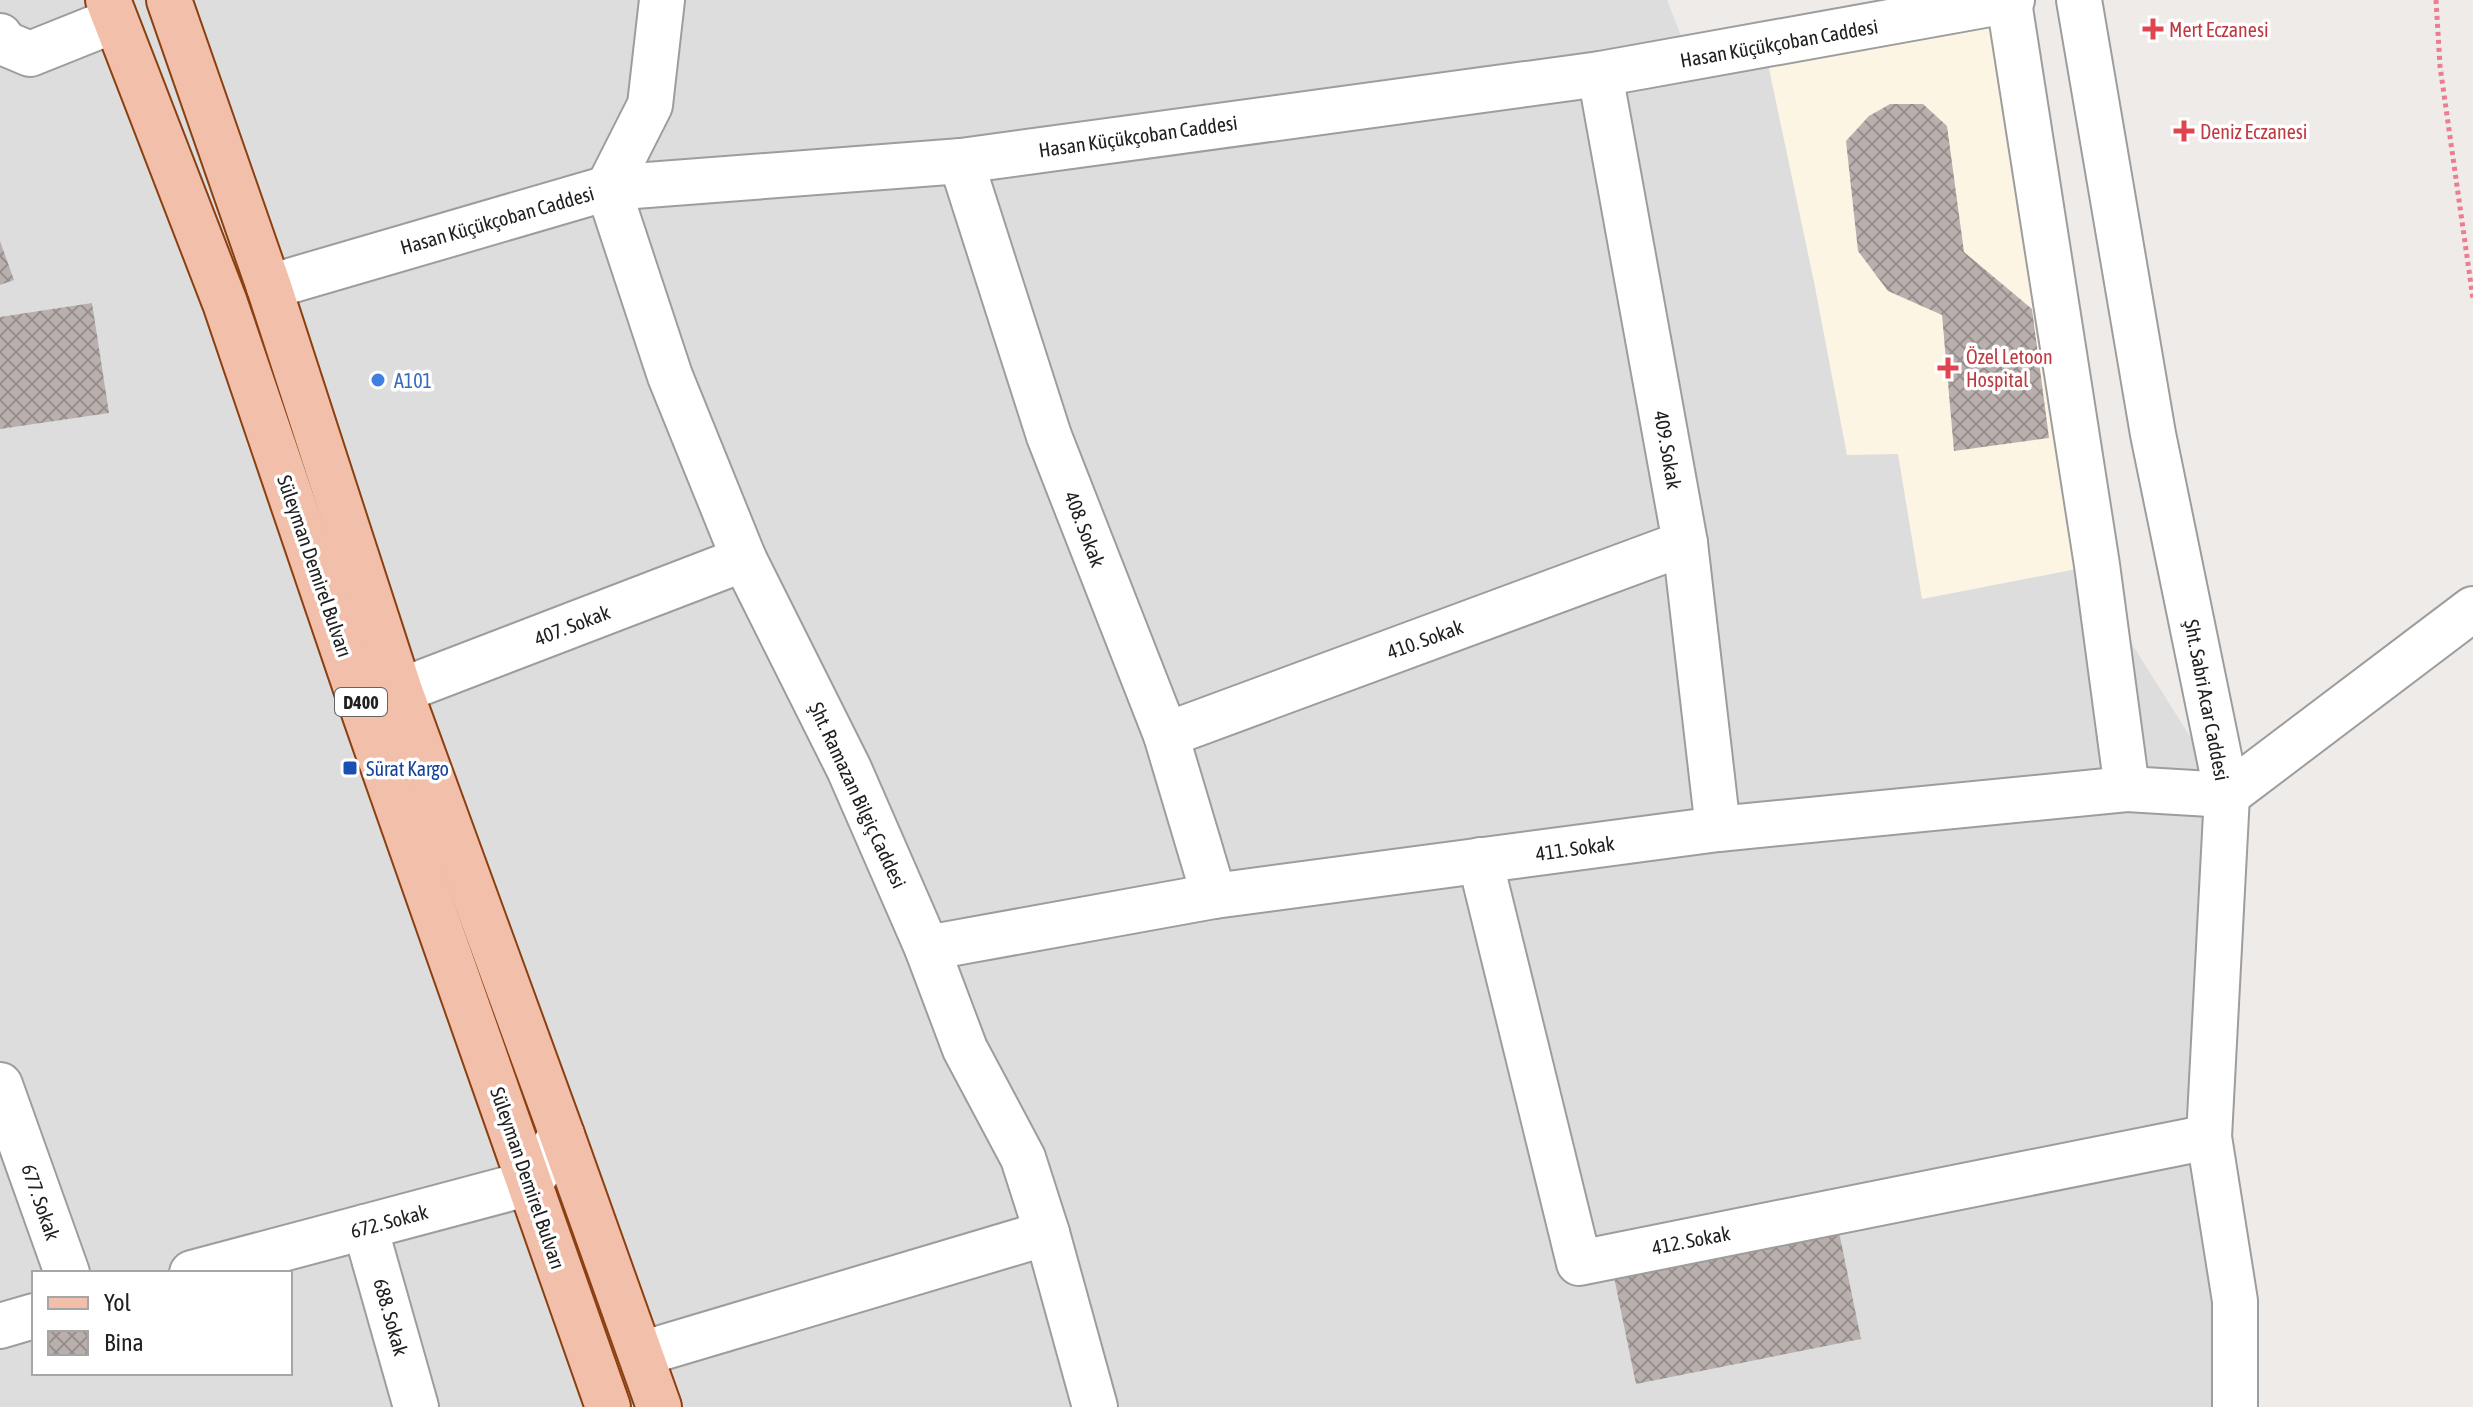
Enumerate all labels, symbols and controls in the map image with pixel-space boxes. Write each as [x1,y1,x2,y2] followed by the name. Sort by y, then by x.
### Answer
[1678,14,1880,72] street label: Hasan Küçükçoban Caddesi
[2169,18,2269,41] place label: Mert Eczanesi
[2144,20,2162,38] marker: Mert Eczanesi
[1037,111,1239,161] street label: Hasan Küçükçoban Caddesi
[2200,120,2307,143] place label: Deniz Eczanesi
[2175,122,2193,140] marker: Deniz Eczanesi
[397,181,597,259] street label: Hasan Küçükçoban Caddesi
[1966,345,2053,391] place label: Özel Letoon Hospital
[1937,357,1959,379] marker: Özel Letoon Hospital
[394,369,432,392] place label: A101
[369,371,387,389] marker: A101
[1650,409,1686,491] street label: 409. Sokak
[273,472,357,660] street label: Süleyman Demirel Bulvarı
[1060,488,1110,570] street label: 408. Sokak
[531,600,613,650] street label: 407. Sokak
[1384,615,1466,663] street label: 410. Sokak
[2180,617,2234,783] street label: Şht. Sabri Acar Caddesi
[335,688,387,716] road number: D400
[805,698,911,892] street label: Şht. Ramazan Bilgiç Caddesi
[366,757,449,780] place label: Sürat Kargo
[341,759,359,777] marker: Sürat Kargo
[1534,831,1616,865] street label: 411. Sokak
[486,1084,570,1272] street label: Süleyman Demirel Bulvarı
[17,1161,65,1243] street label: 677. Sokak
[348,1200,430,1242] street label: 672. Sokak
[1650,1221,1732,1259] street label: 412. Sokak
[32,1271,292,1375] legend
[369,1276,413,1358] street label: 688. Sokak
[104,1289,132,1316] text: Yol
[104,1329,144,1356] text: Bina

